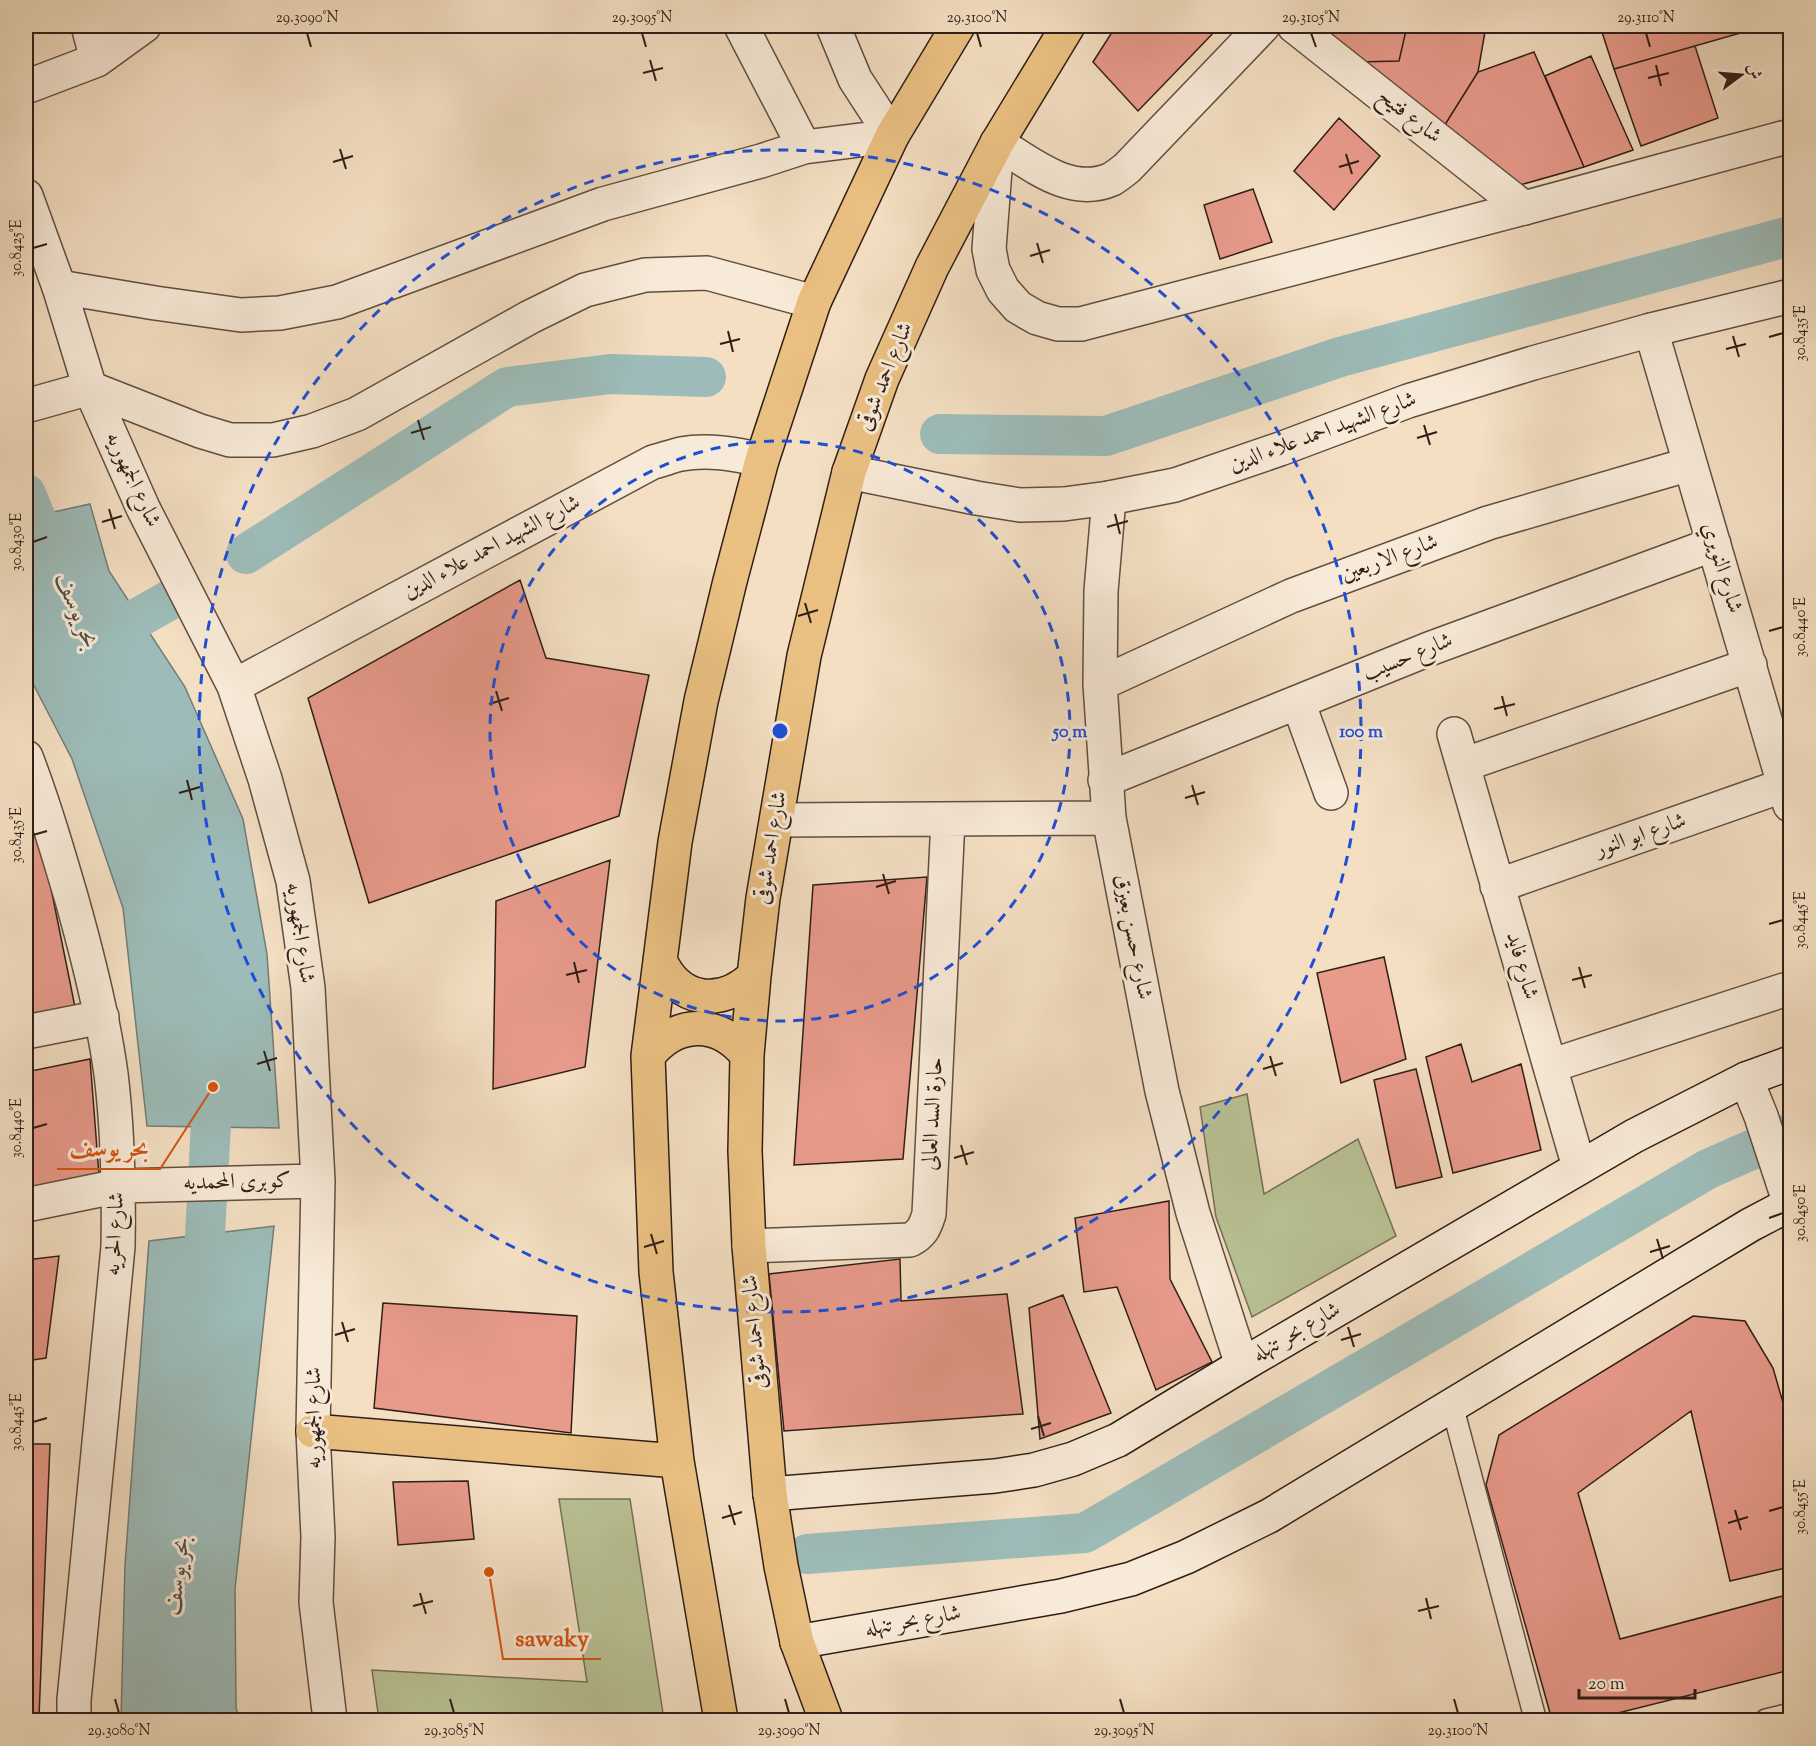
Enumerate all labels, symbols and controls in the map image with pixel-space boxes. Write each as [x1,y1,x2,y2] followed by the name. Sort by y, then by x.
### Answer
[276,8,338,29] text: 29.3090°N
[612,8,672,29] text: 29.3095°N
[947,8,1007,29] text: 29.3100°N
[1282,8,1340,29] text: 29.3105°N
[1617,8,1675,29] text: 29.3110°N
[1711,45,1771,105] north arrow
[1740,61,1766,82] text: ش
[1369,82,1448,153] street label: شارع فتيح
[7,219,28,277] text: 30.8425°E
[1791,305,1812,361] text: 30.8435°E
[850,318,922,436] street label: شارع احمد شوقى
[1225,384,1421,482] street label: شارع الشهيد احمد علاء الدين
[96,427,168,533] street label: شارع الجمهوريه
[397,488,587,608] street label: شارع الشهيد احمد علاء الدين
[7,513,28,571] text: 30.8430°E
[1692,519,1750,617] street label: شارع النويري
[1337,527,1443,591] street label: شارع الاربعين
[45,568,107,654] water label: بحر يوسف
[1791,597,1812,657] text: 30.8440°E
[1358,625,1458,691] street label: شارع حسيب
[1051,720,1087,746] text: 50 m
[1339,720,1383,746] text: 100 m
[770,721,790,741] centre of rings
[747,789,797,907] street label: شارع احمد شوقى
[1589,805,1691,867] street label: شارع ابو النور
[7,807,28,863] text: 30.8435°E
[1104,871,1160,1003] street label: شارع حسن بعيزق
[276,880,322,986] street label: شارع الجمهوريه
[1791,891,1812,949] text: 30.8445°E
[1496,929,1546,1003] street label: شارع فايد
[915,1056,953,1172] street label: حارة السد العالى
[7,1098,28,1158] text: 30.8440°E
[57,1127,160,1169] callout: بحر يوسف
[69,1133,149,1167] text: بحر يوسف
[183,1166,291,1200] street label: كوبرى المحمديه
[1791,1184,1812,1242] text: 30.8450°E
[98,1191,134,1277] street label: شارع الحريه
[735,1274,777,1390] street label: شارع احمد شوقى
[1247,1295,1347,1371] street label: شارع بحر تنهله
[299,1367,331,1469] street label: شارع الجمهوريه
[7,1393,28,1451] text: 30.8445°E
[1791,1479,1812,1535] text: 30.8455°E
[156,1535,200,1617] water label: بحر يوسف
[862,1598,964,1646] street label: شارع بحر تنهله
[503,1617,601,1659] callout: sawaky
[515,1623,589,1657] text: sawaky
[1579,1662,1694,1700] scale bar
[1588,1672,1625,1698] text: 20 m
[88,1721,150,1742] text: 29.3080°N
[424,1721,484,1742] text: 29.3085°N
[758,1721,820,1742] text: 29.3090°N
[1094,1721,1154,1742] text: 29.3095°N
[1428,1721,1488,1742] text: 29.3100°N

